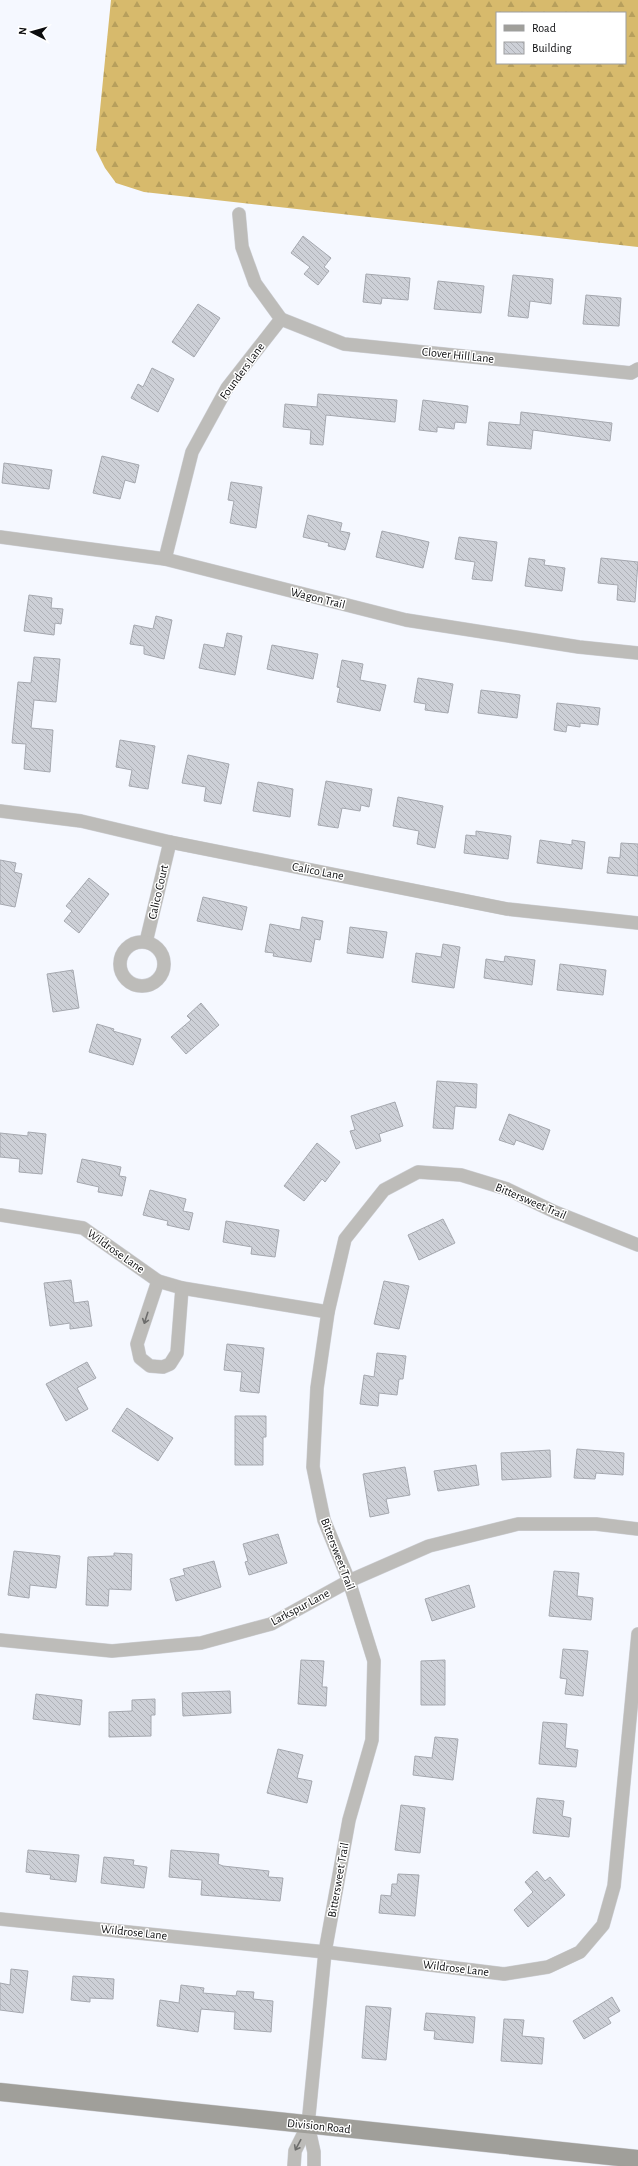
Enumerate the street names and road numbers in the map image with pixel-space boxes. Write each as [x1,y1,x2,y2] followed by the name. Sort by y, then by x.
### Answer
[217,340,267,402] street label: Founders Lane
[421,345,495,365] street label: Clover Hill Lane
[290,585,346,611] street label: Wagon Trail
[291,860,345,882] street label: Calico Lane
[146,863,170,921] street label: Calico Court
[494,1181,568,1221] street label: Bittersweet Trail
[85,1227,147,1275] street label: Wildrose Lane
[319,1516,357,1592] street label: Bittersweet Trail
[269,1587,331,1627] street label: Larkspur Lane
[326,1842,350,1918] street label: Bittersweet Trail
[100,1923,168,1941] street label: Wildrose Lane
[422,1958,490,1978] street label: Wildrose Lane
[287,2117,351,2135] street label: Division Road

